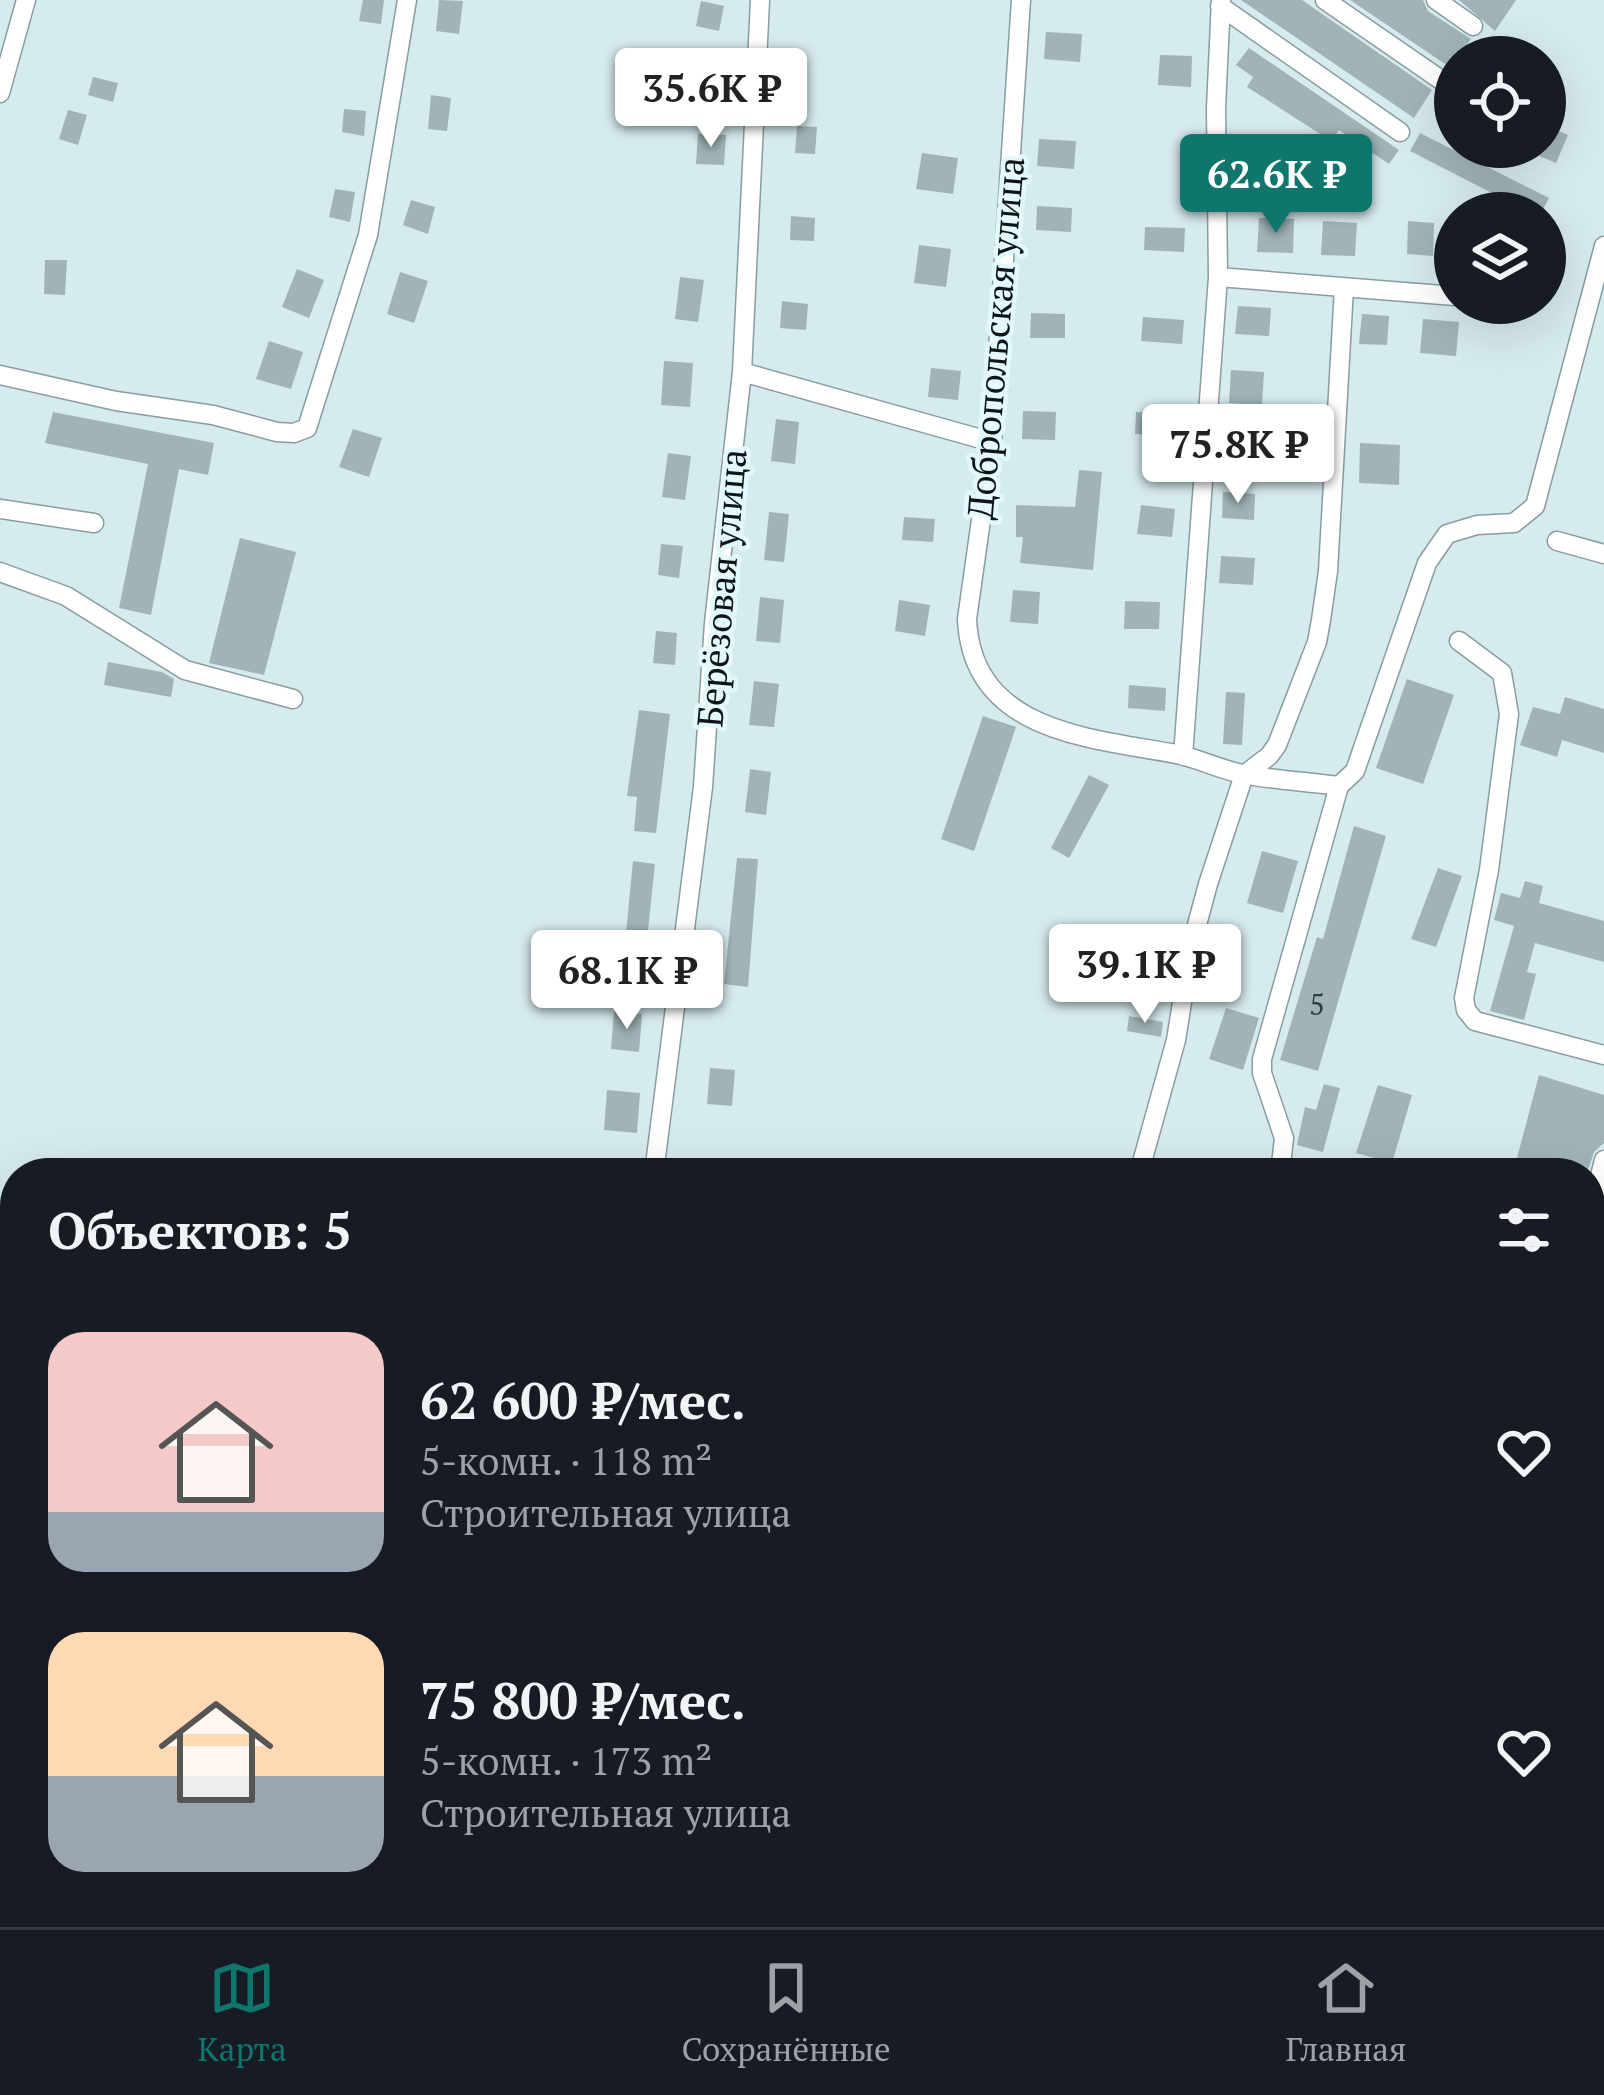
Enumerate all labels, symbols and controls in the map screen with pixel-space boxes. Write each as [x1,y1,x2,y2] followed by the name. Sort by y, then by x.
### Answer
[1434,36,1566,324] map controls
[1434,36,1566,168] button: locate
[600,48,822,150] pin: 35.6K ₽
[642,61,780,113] text: 35.6K ₽
[1165,134,1387,236] pin: 62.6K ₽
[1207,147,1345,199] text: 62.6K ₽
[956,155,1034,521] street label: Добропольская улица
[1434,192,1566,324] button: layers
[1127,404,1349,506] pin: 75.8K ₽
[1169,417,1307,469] text: 75.8K ₽
[685,447,757,729] street label: Берёзовая улица
[1034,924,1256,1026] pin: 39.1K ₽
[516,930,738,1032] pin: 68.1K ₽
[1076,937,1214,989] text: 39.1K ₽
[558,943,696,995] text: 68.1K ₽
[1309,984,1325,1024] house number: 5
[48,1196,352,1264] text: Объектов: 5
[1491,1197,1557,1263] icon: filters
[420,1366,746,1434] text: 62 600 ₽/мес.
[144,1380,288,1524] icon: home
[1491,1419,1557,1485] icon: heart
[420,1434,712,1486] text: 5-комн. · 118 m²
[420,1486,791,1538] text: Строительная улица
[420,1666,746,1734] text: 75 800 ₽/мес.
[144,1680,288,1824] icon: home
[1491,1719,1557,1785] icon: heart
[420,1734,712,1786] text: 5-комн. · 173 m²
[420,1786,791,1838] text: Строительная улица
[197,1955,287,2070] tab: Карта
[681,1955,891,2070] tab: Сохранённые
[1286,1955,1407,2070] tab: Главная

